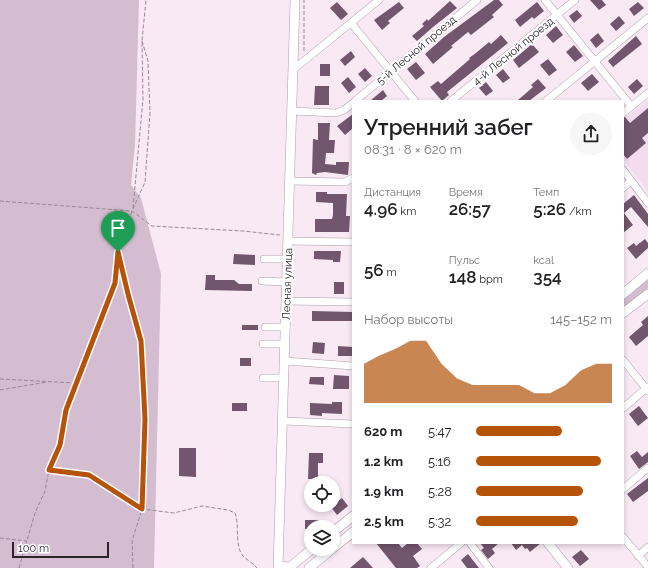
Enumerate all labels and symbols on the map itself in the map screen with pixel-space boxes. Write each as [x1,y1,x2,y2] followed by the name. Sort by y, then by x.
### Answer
[374,13,459,88] street label: 5-й Лесной проезд
[470,14,557,88] street label: 4-й Лесной проезд
[101,211,135,252] pin
[280,248,295,320] street label: Лесная улица
[12,540,109,559] scale bar

